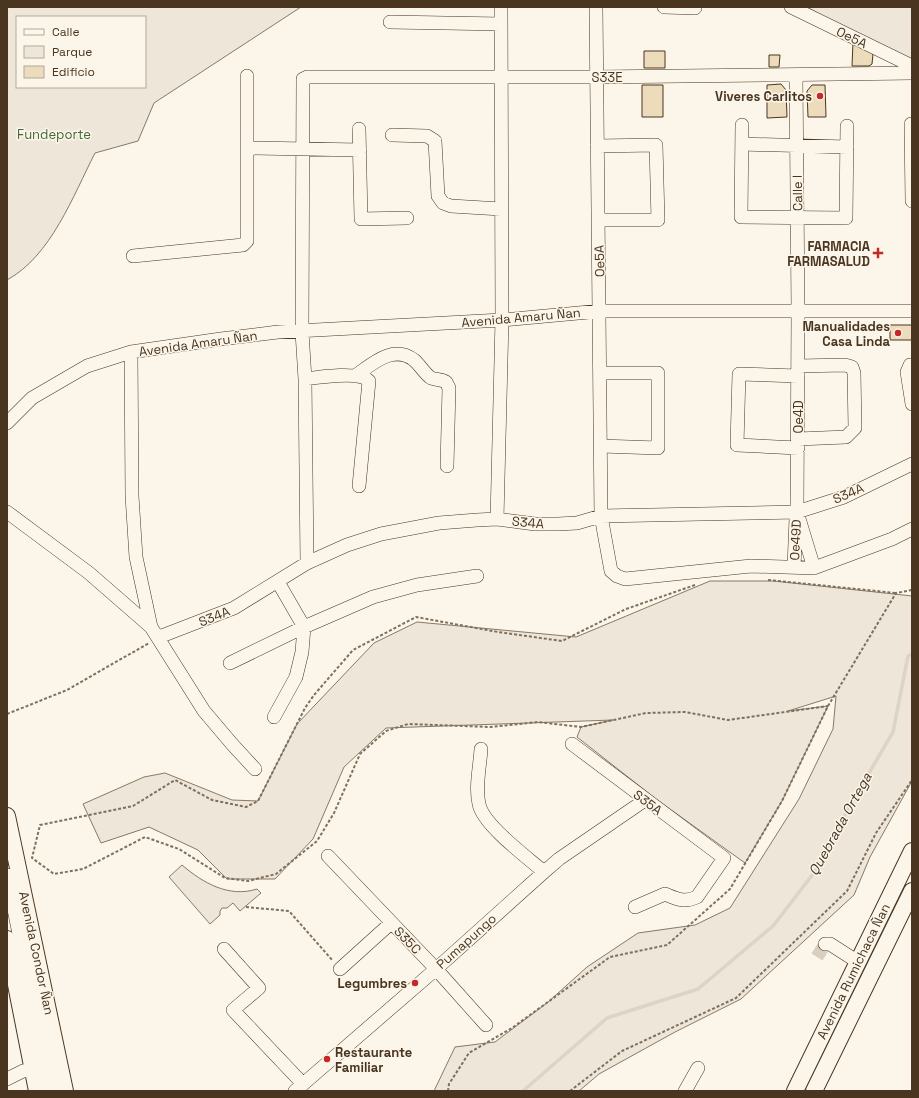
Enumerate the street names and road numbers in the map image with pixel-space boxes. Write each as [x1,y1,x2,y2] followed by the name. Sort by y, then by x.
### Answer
[834,23,870,52] street label: Oe5A
[592,69,623,86] street label: S33E
[789,175,806,211] street label: Calle I
[591,245,608,277] street label: Oe5A
[461,304,581,331] street label: Avenida Amaru Ñan
[138,327,259,360] street label: Avenida Amaru Ñan
[790,400,807,434] street label: Oe4D
[830,479,866,508] street label: S34A
[511,513,545,532] street label: S34A
[786,519,805,561] street label: Oe49D
[196,603,232,630] street label: S34A
[630,786,666,819] street label: S35A
[15,890,58,1016] street label: Avenida Condor Ñan
[813,901,894,1042] street label: Avenida Rumichaca Ñan
[433,910,500,973] street label: Pumapungo
[390,923,425,958] street label: S35C

